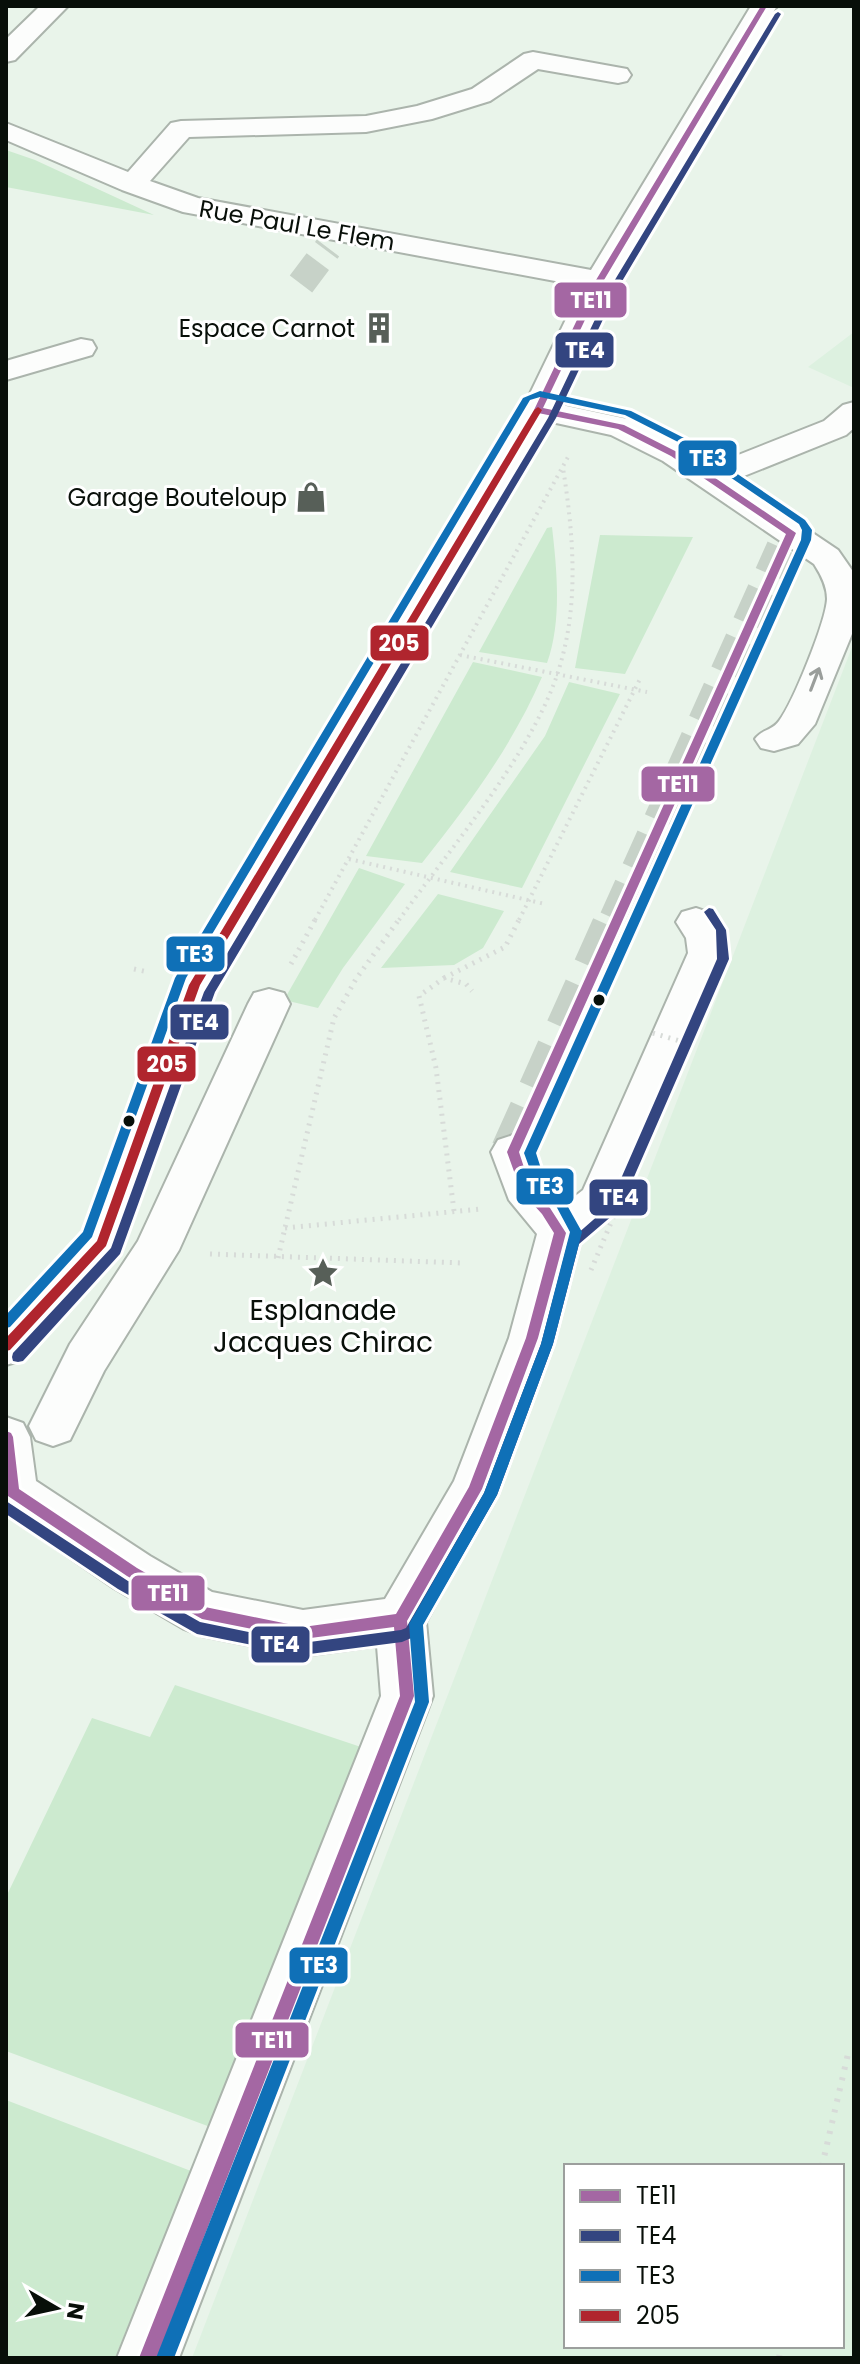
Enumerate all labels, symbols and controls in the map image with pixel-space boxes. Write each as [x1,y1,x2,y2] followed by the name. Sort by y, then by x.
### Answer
[196,192,398,258] street label: Rue Paul Le Flem
[553,281,628,319] line badge: TE11
[570,285,612,316] text: TE11
[362,311,396,345] building icon: Espace Carnot
[179,312,355,345] place label: Espace Carnot
[554,331,615,369] line badge: TE4
[565,335,605,366] text: TE4
[677,439,738,477] line badge: TE3
[689,443,727,474] text: TE3
[294,480,328,514] shop icon: Garage Bouteloup
[68,481,287,514] place label: Garage Bouteloup
[369,624,430,662] line badge: 205
[378,628,420,659] text: 205
[809,667,823,692] one-way arrow
[640,765,716,803] line badge: TE11
[657,769,699,800] text: TE11
[165,935,226,973] line badge: TE3
[176,939,214,970] text: TE3
[591,992,607,1008] unlabelled marker
[169,1003,230,1041] line badge: TE4
[179,1007,219,1038] text: TE4
[136,1045,197,1083] line badge: 205
[146,1049,188,1080] text: 205
[121,1113,137,1129] unlabelled marker
[515,1167,575,1206] line badge: TE3
[526,1171,564,1202] text: TE3
[588,1178,649,1217] line badge: TE4
[599,1182,639,1213] text: TE4
[306,1256,340,1290] place icon: Esplanade Jacques Chirac
[213,1291,433,1362] place label: Esplanade Jacques Chirac
[130,1574,206,1612] line badge: TE11
[147,1578,189,1609] text: TE11
[250,1625,311,1664] line badge: TE4
[260,1629,300,1660] text: TE4
[288,1946,349,1985] line badge: TE3
[300,1950,338,1981] text: TE3
[234,2021,310,2059] line badge: TE11
[251,2025,293,2056] text: TE11
[564,2164,844,2348] legend
[636,2179,677,2212] text: TE11
[636,2219,676,2252] text: TE4
[636,2259,675,2292] text: TE3
[16,2268,96,2348] north arrow
[636,2299,680,2332] text: 205
[59,2300,92,2322] text: N

